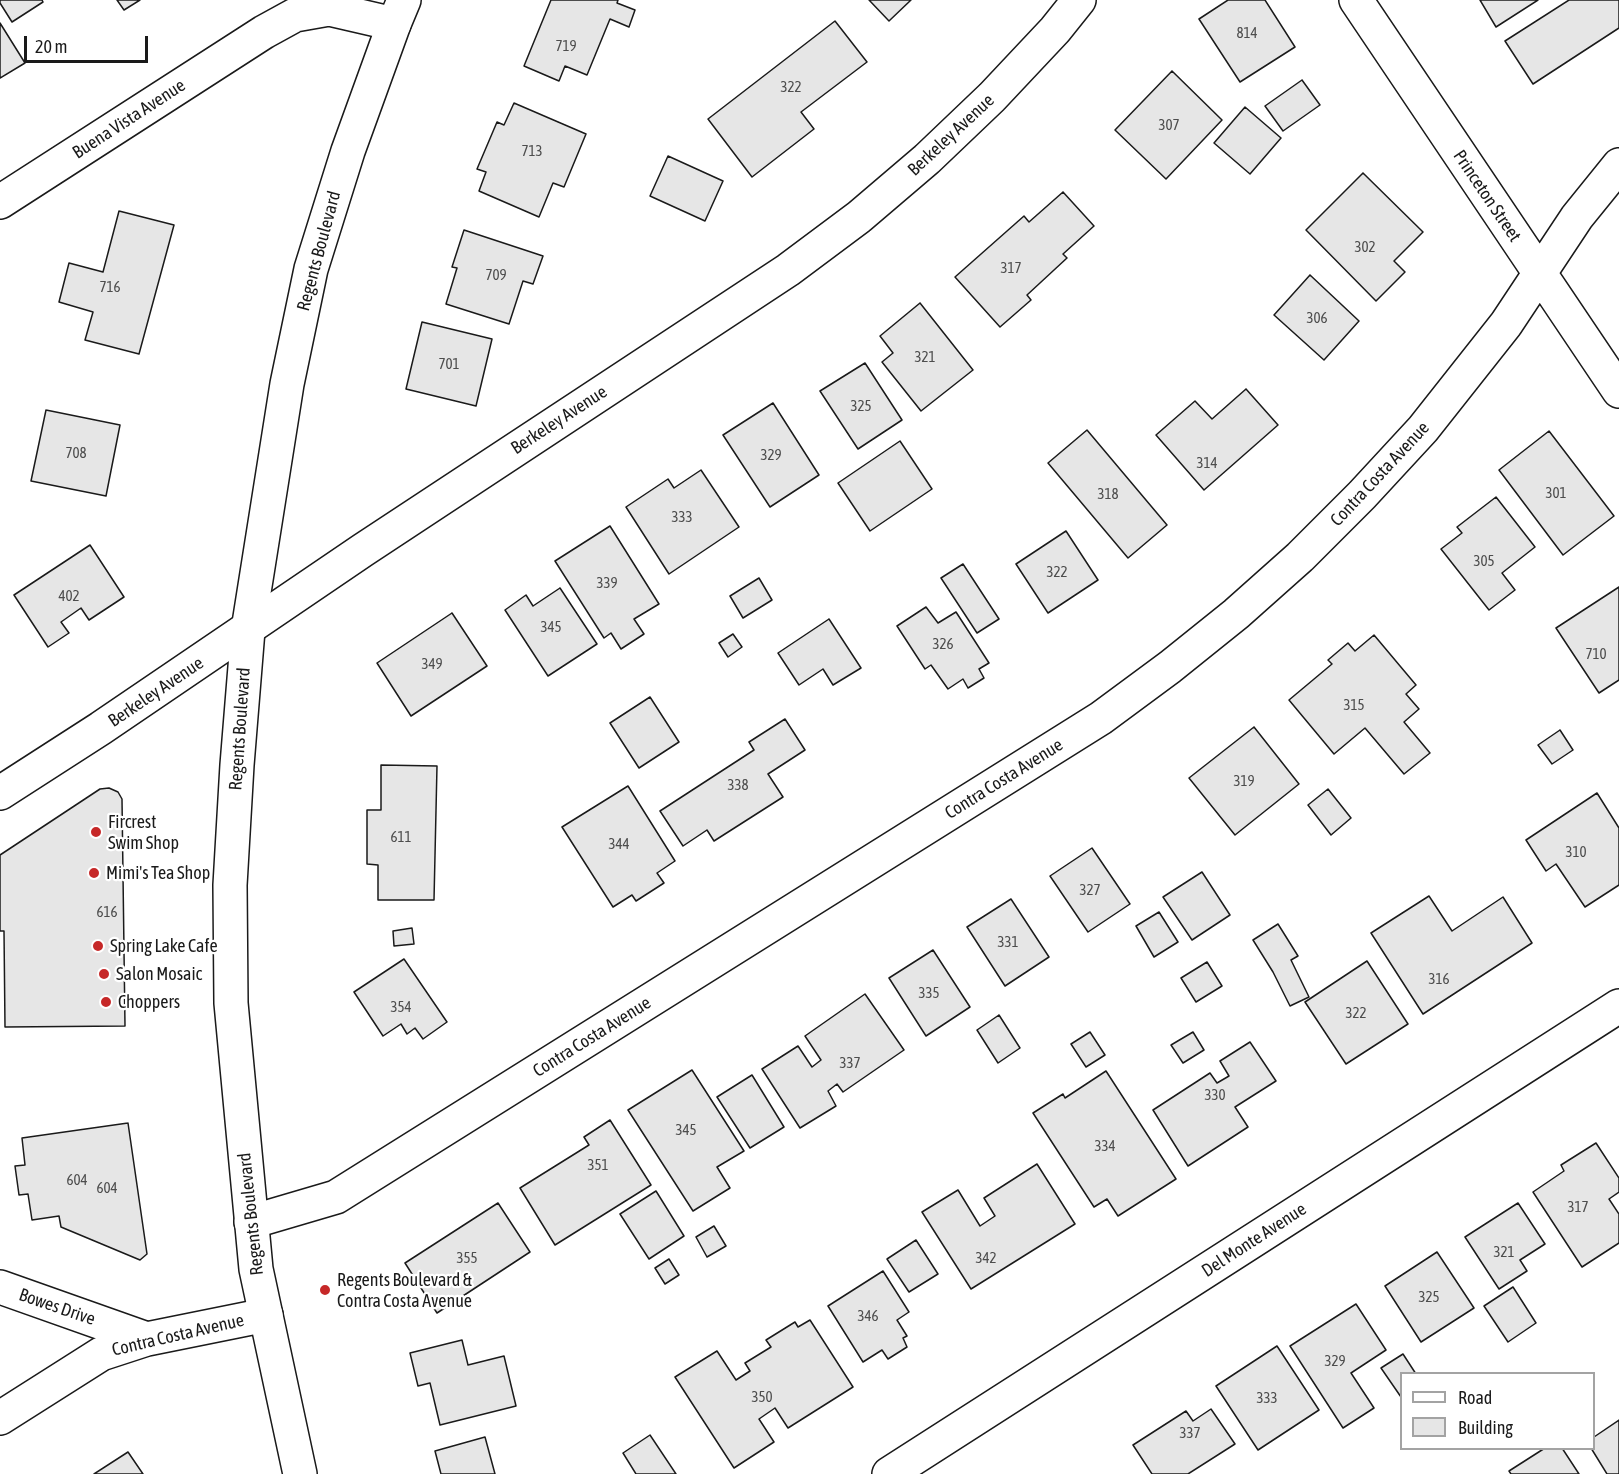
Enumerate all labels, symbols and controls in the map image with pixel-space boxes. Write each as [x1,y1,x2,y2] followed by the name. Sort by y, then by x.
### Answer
[27,24,152,62] scale bar
[1236,24,1258,42] house number: 814
[35,36,67,57] text: 20 m
[555,37,577,55] house number: 719
[69,75,189,163] street label: Buena Vista Avenue
[780,78,802,96] house number: 322
[903,90,999,180] street label: Berkeley Avenue
[1158,116,1180,134] house number: 307
[521,142,543,160] house number: 713
[1448,146,1526,246] street label: Princeton Street
[293,189,345,313] street label: Regents Boulevard
[1354,238,1376,256] house number: 302
[1000,259,1022,277] house number: 317
[485,266,507,284] house number: 709
[99,278,121,296] house number: 716
[1306,309,1328,327] house number: 306
[914,348,936,366] house number: 321
[438,355,460,373] house number: 701
[507,381,611,459] street label: Berkeley Avenue
[850,397,872,415] house number: 325
[1326,417,1434,531] street label: Contra Costa Avenue
[65,444,87,462] house number: 708
[760,446,782,464] house number: 329
[1196,454,1218,472] house number: 314
[1545,484,1567,502] house number: 301
[1097,485,1119,503] house number: 318
[671,508,693,526] house number: 333
[1473,552,1495,570] house number: 305
[1046,563,1068,581] house number: 322
[596,574,618,592] house number: 339
[58,587,80,605] house number: 402
[540,618,562,636] house number: 345
[932,635,954,653] house number: 326
[1585,645,1607,663] house number: 710
[104,652,208,732] street label: Berkeley Avenue
[421,655,443,673] house number: 349
[225,667,255,791] street label: Regents Boulevard
[1343,696,1365,714] house number: 315
[941,734,1067,824] street label: Contra Costa Avenue
[1233,772,1255,790] house number: 319
[727,776,749,794] house number: 338
[108,811,179,854] place label: Fircrest Swim Shop
[89,825,103,839] marker: Fircrest Swim Shop
[390,828,412,846] house number: 611
[608,835,630,853] house number: 344
[1565,843,1587,861] house number: 310
[106,862,210,884] place label: Mimi's Tea Shop
[87,866,101,880] marker: Mimi's Tea Shop
[1079,881,1101,899] house number: 327
[96,903,118,921] house number: 616
[997,933,1019,951] house number: 331
[110,935,218,957] place label: Spring Lake Cafe
[91,939,105,953] marker: Spring Lake Cafe
[116,963,202,985] place label: Salon Mosaic
[97,967,111,981] marker: Salon Mosaic
[1428,970,1450,988] house number: 316
[918,984,940,1002] house number: 335
[118,991,180,1013] place label: Choppers
[529,992,655,1082] street label: Contra Costa Avenue
[99,995,113,1009] marker: Choppers
[390,998,412,1016] house number: 354
[1345,1004,1367,1022] house number: 322
[839,1054,861,1072] house number: 337
[1204,1086,1226,1104] house number: 330
[675,1121,697,1139] house number: 345
[1094,1137,1116,1155] house number: 334
[234,1152,268,1276] street label: Regents Boulevard
[587,1156,609,1174] house number: 351
[66,1171,88,1189] house number: 604
[96,1179,118,1197] house number: 604
[1198,1198,1310,1282] street label: Del Monte Avenue
[1567,1198,1589,1216] house number: 317
[1493,1243,1515,1261] house number: 321
[456,1249,478,1267] house number: 355
[975,1249,997,1267] house number: 342
[337,1269,472,1312] place label: Regents Boulevard & Contra Costa Avenue
[318,1283,332,1297] marker: Regents Boulevard & Contra Costa Avenue
[16,1284,98,1330] street label: Bowes Drive
[1418,1288,1440,1306] house number: 325
[857,1307,879,1325] house number: 346
[110,1309,246,1361] street label: Contra Costa Avenue
[1324,1352,1346,1370] house number: 329
[1400,1372,1595,1450] legend
[1458,1387,1492,1408] text: Road
[751,1388,773,1406] house number: 350
[1256,1389,1278,1407] house number: 333
[1458,1417,1513,1438] text: Building
[1179,1424,1201,1442] house number: 337

